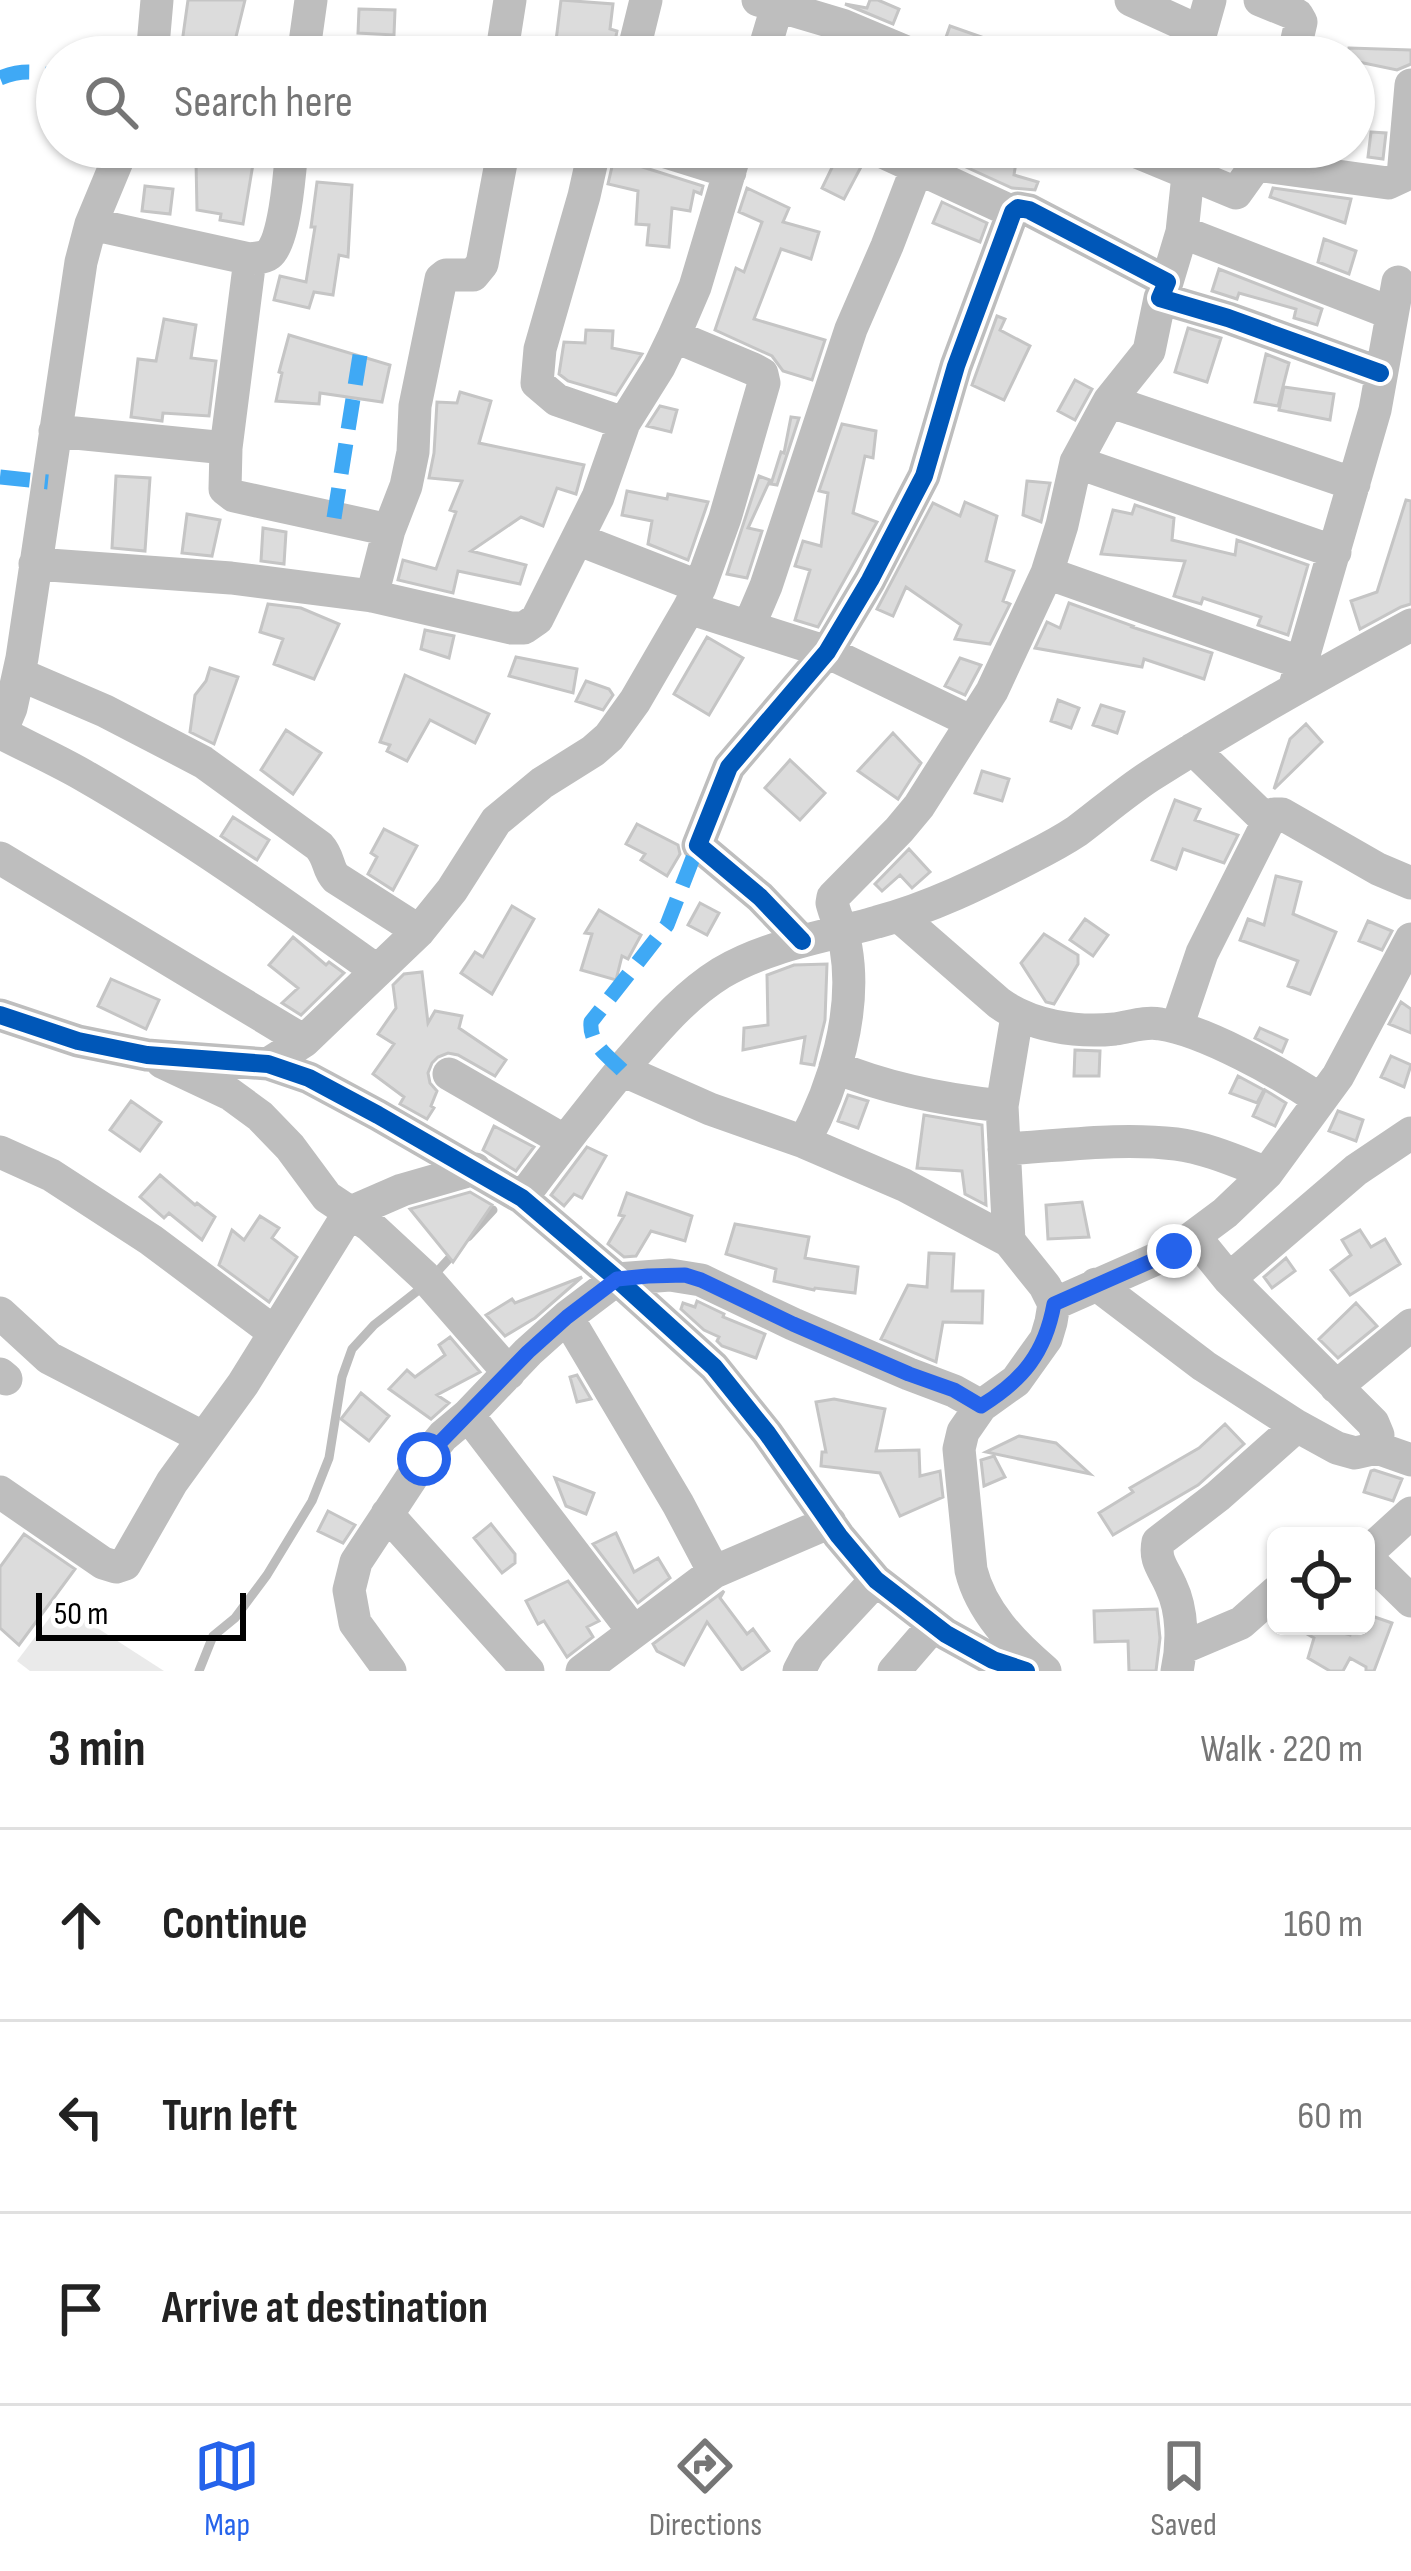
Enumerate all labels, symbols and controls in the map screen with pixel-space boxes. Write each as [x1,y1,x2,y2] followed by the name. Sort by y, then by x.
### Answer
[36,36,1375,168] search box
[78,69,144,135] icon: search
[174,75,353,130] text: Search here
[1147,1224,1201,1278] route end
[397,1432,451,1486] route start
[1267,1527,1375,1635] map controls
[1267,1527,1375,1635] button: locate
[36,1587,246,1640] scale bar
[54,1594,108,1634] text: 50 m
[48,1719,146,1780] text: 3 min
[1201,1726,1363,1773] text: Walk · 220 m
[48,1892,114,1958] icon: ahead
[162,1897,308,1952] text: Continue
[1284,1901,1363,1948] text: 160 m
[48,2084,114,2150] icon: left
[162,2089,297,2144] text: Turn left
[1297,2093,1363,2140] text: 60 m
[48,2276,114,2342] icon: arrive
[162,2281,488,2336] text: Arrive at destination
[194,2433,260,2545] tab: Map
[649,2433,762,2545] tab: Directions
[1151,2433,1217,2545] tab: Saved

